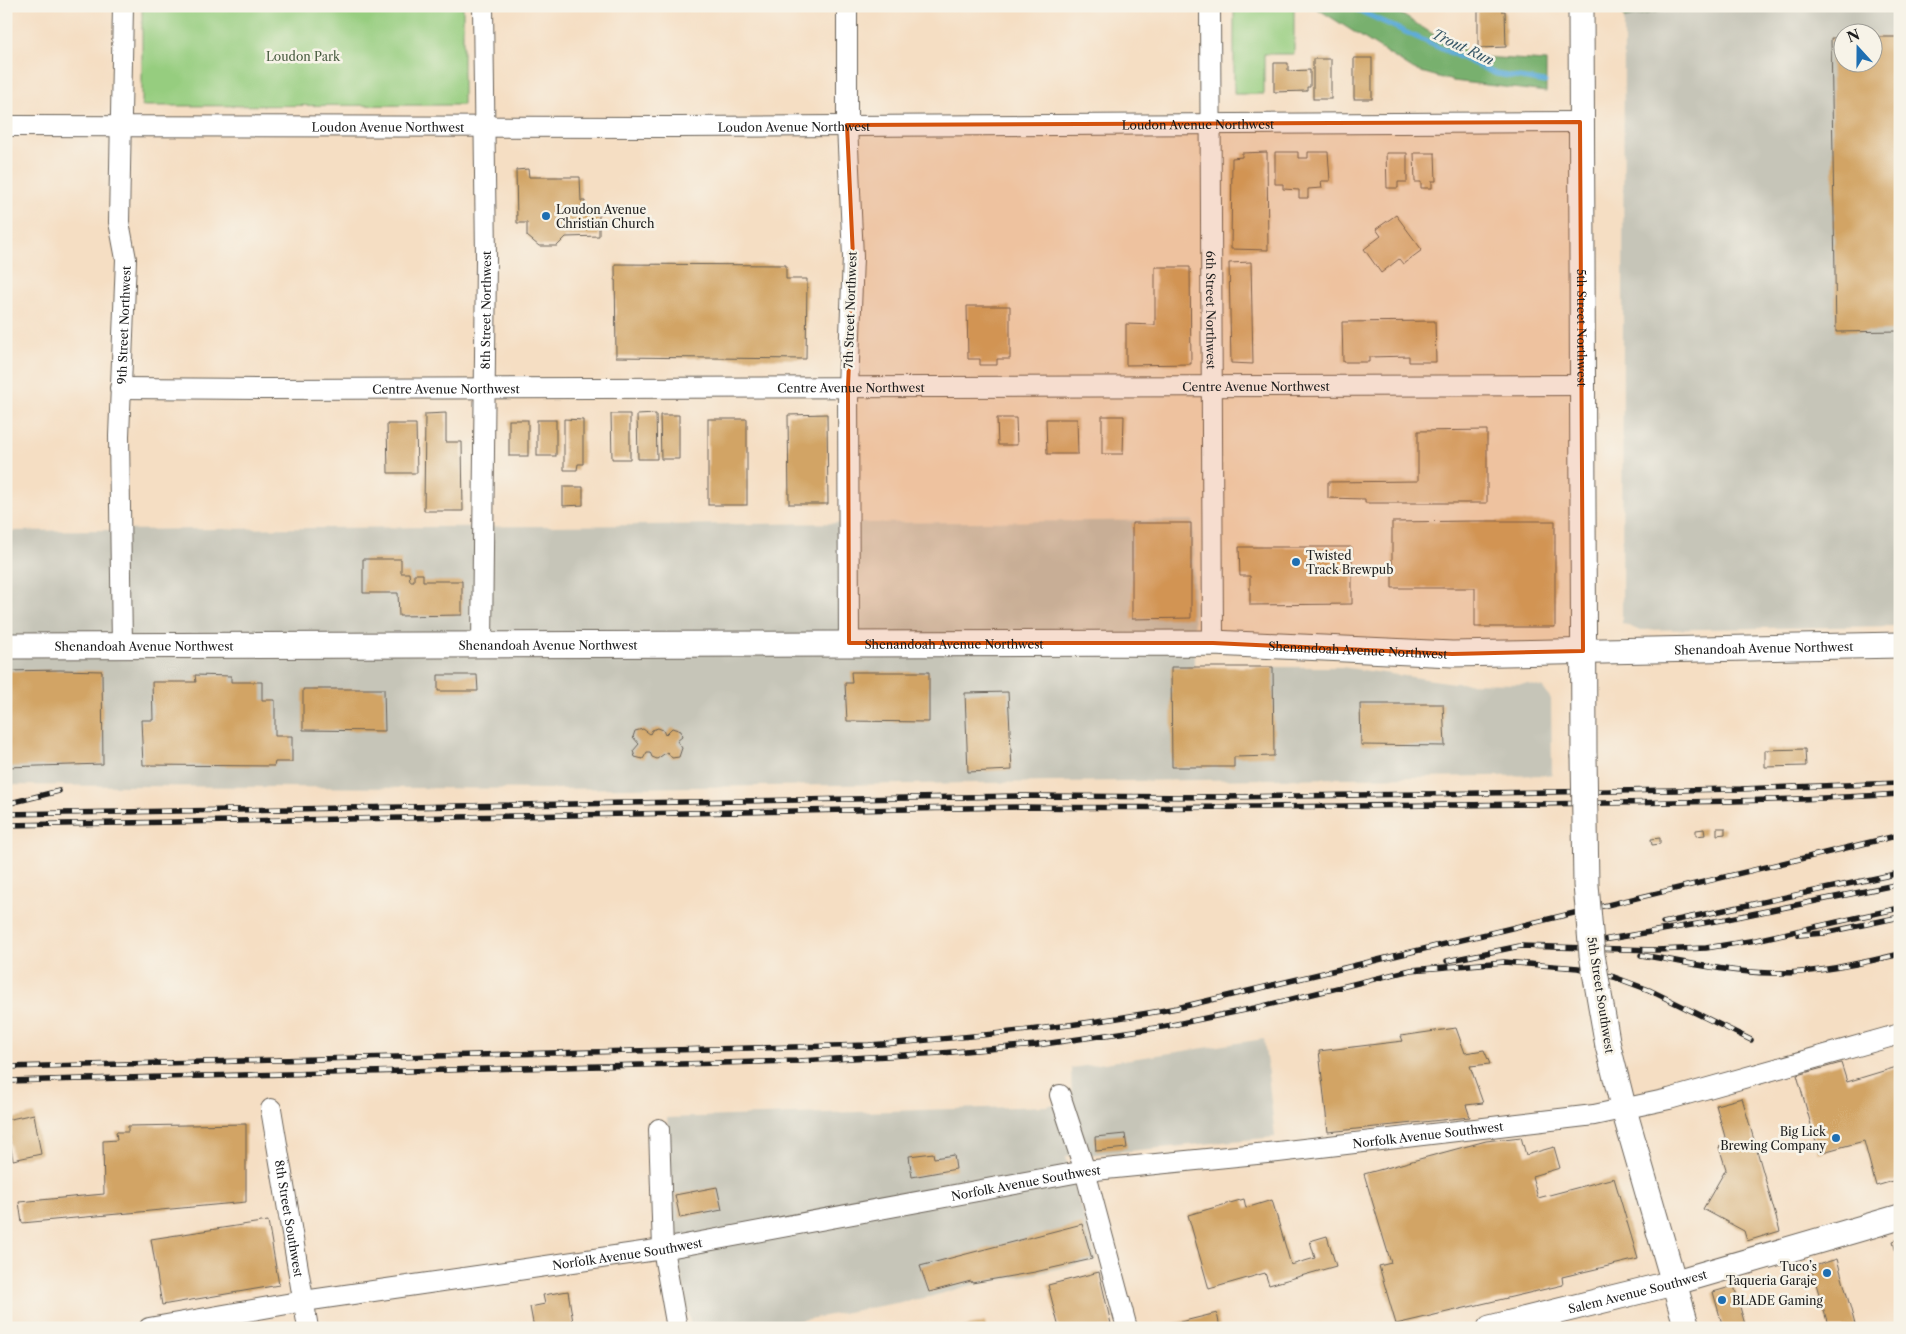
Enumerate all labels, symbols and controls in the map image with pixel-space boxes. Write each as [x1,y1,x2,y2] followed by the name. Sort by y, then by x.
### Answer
[1834,22,1884,72] north arrow
[1429,25,1497,69] water label: Trout Run
[1844,25,1862,46] text: N
[266,49,341,64] park label: Loudon Park
[1122,116,1275,132] street label: Loudon Avenue Northwest
[718,118,871,134] street label: Loudon Avenue Northwest
[312,119,465,134] street label: Loudon Avenue Northwest
[556,202,655,231] place label: Loudon Avenue Christian Church
[540,210,552,222] marker: Loudon Avenue Christian Church
[477,250,494,369] street label: 8th Street Northwest
[840,250,860,369] street label: 7th Street Northwest
[1204,251,1219,370] street label: 6th Street Northwest
[114,265,133,385] street label: 9th Street Northwest
[1575,269,1590,388] street label: 5th Street Northwest
[1182,378,1330,394] street label: Centre Avenue Northwest
[777,379,925,395] street label: Centre Avenue Northwest
[372,381,520,396] street label: Centre Avenue Northwest
[1306,548,1394,577] place label: Twisted Track Brewpub
[1290,556,1302,568] marker: Twisted Track Brewpub
[864,636,1044,651] street label: Shenandoah Avenue Northwest
[458,637,638,652] street label: Shenandoah Avenue Northwest
[54,638,234,653] street label: Shenandoah Avenue Northwest
[1268,638,1448,661] street label: Shenandoah Avenue Northwest
[1674,638,1854,657] street label: Shenandoah Avenue Northwest
[1584,936,1618,1055] street label: 5th Street Southwest
[1352,1118,1505,1151] street label: Norfolk Avenue Southwest
[1720,1124,1827,1153] place label: Big Lick Brewing Company
[1830,1132,1842,1144] marker: Big Lick Brewing Company
[272,1159,307,1279] street label: 8th Street Southwest
[950,1162,1102,1203] street label: Norfolk Avenue Southwest
[551,1234,704,1272] street label: Norfolk Avenue Southwest
[1726,1259,1817,1288] place label: Tuco’s Taqueria Garaje
[1566,1266,1709,1316] street label: Salem Avenue Southwest
[1821,1267,1833,1279] marker: Tuco’s Taqueria Garaje
[1732,1293,1823,1308] place label: BLADE Gaming
[1716,1294,1728,1306] marker: BLADE Gaming

